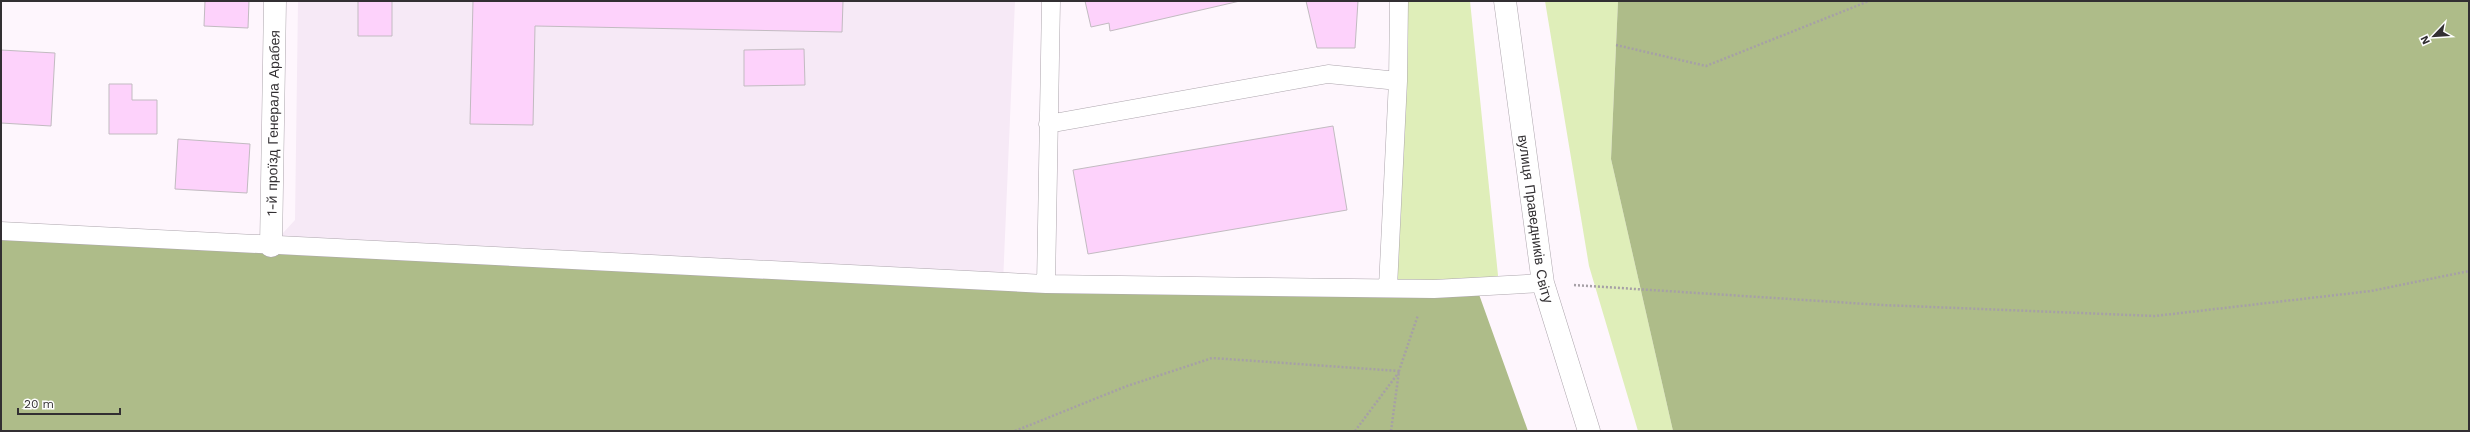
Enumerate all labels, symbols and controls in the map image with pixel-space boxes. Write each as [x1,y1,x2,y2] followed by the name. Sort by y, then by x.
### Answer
[2414,16,2454,56] north arrow
[263,30,283,216] street label: 1-й проїзд Генерала Арабея
[2418,34,2433,46] text: N
[1515,134,1557,305] street label: вулиця Праведників Світу
[18,390,120,416] scale bar
[24,397,54,411] text: 20 m

